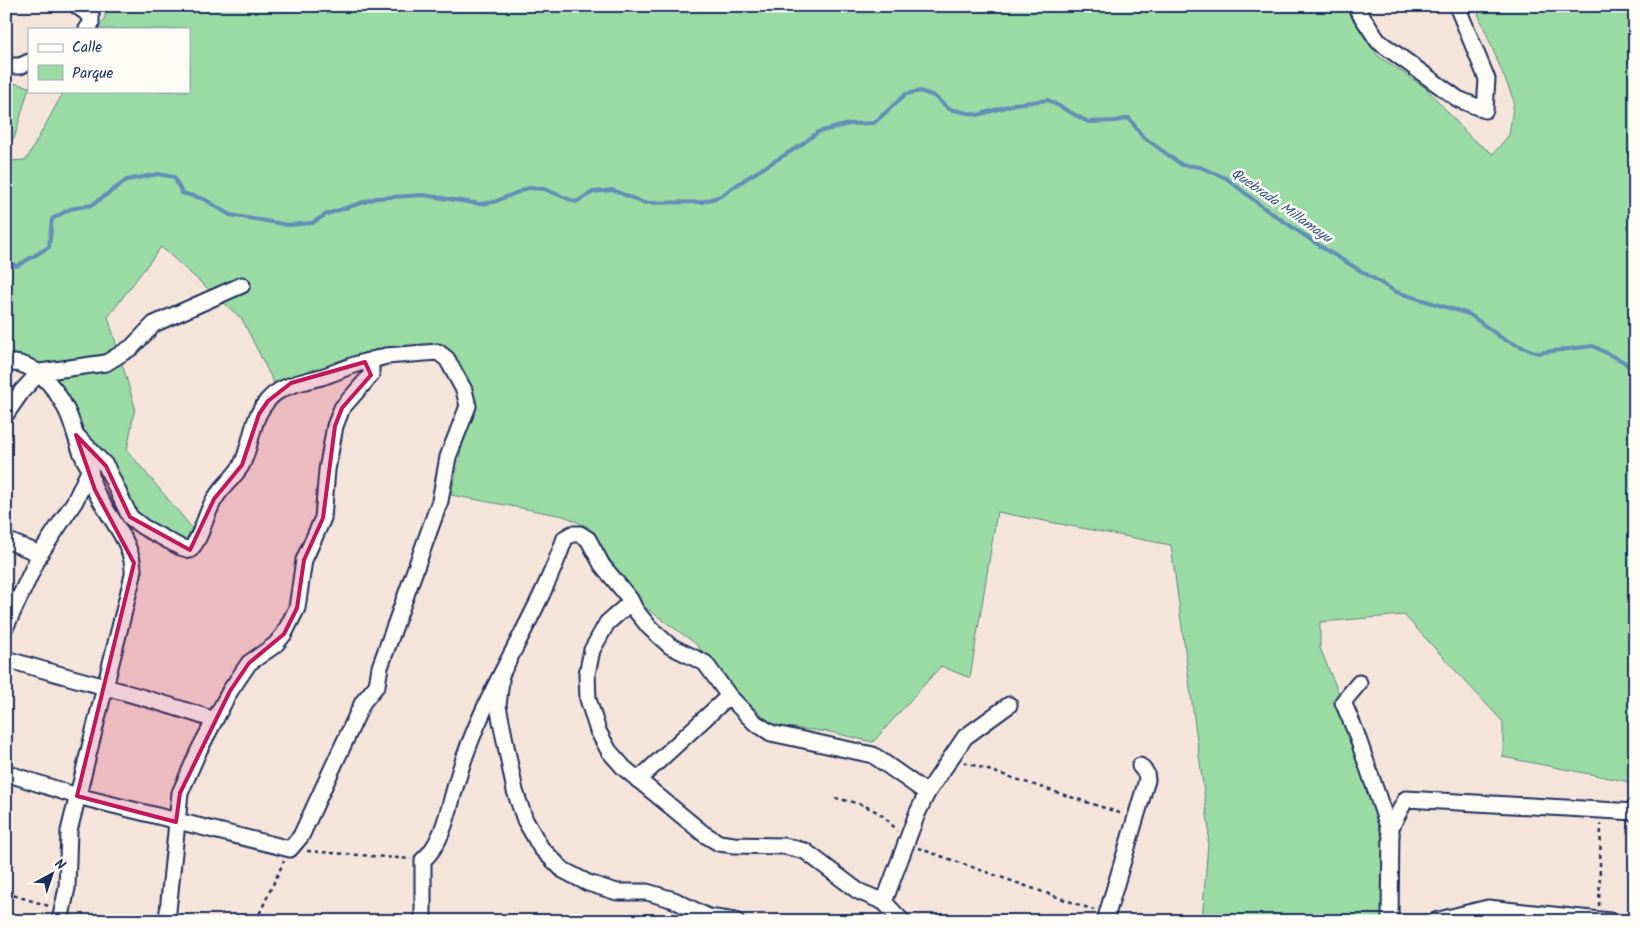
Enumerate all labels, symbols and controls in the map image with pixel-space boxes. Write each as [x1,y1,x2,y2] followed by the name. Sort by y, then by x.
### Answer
[28,28,190,92] legend
[72,36,102,60] text: Calle
[72,62,113,86] text: Parque
[1227,163,1338,250] water label: Quebrada Millamayu
[28,850,78,900] north arrow
[49,854,70,876] text: N

